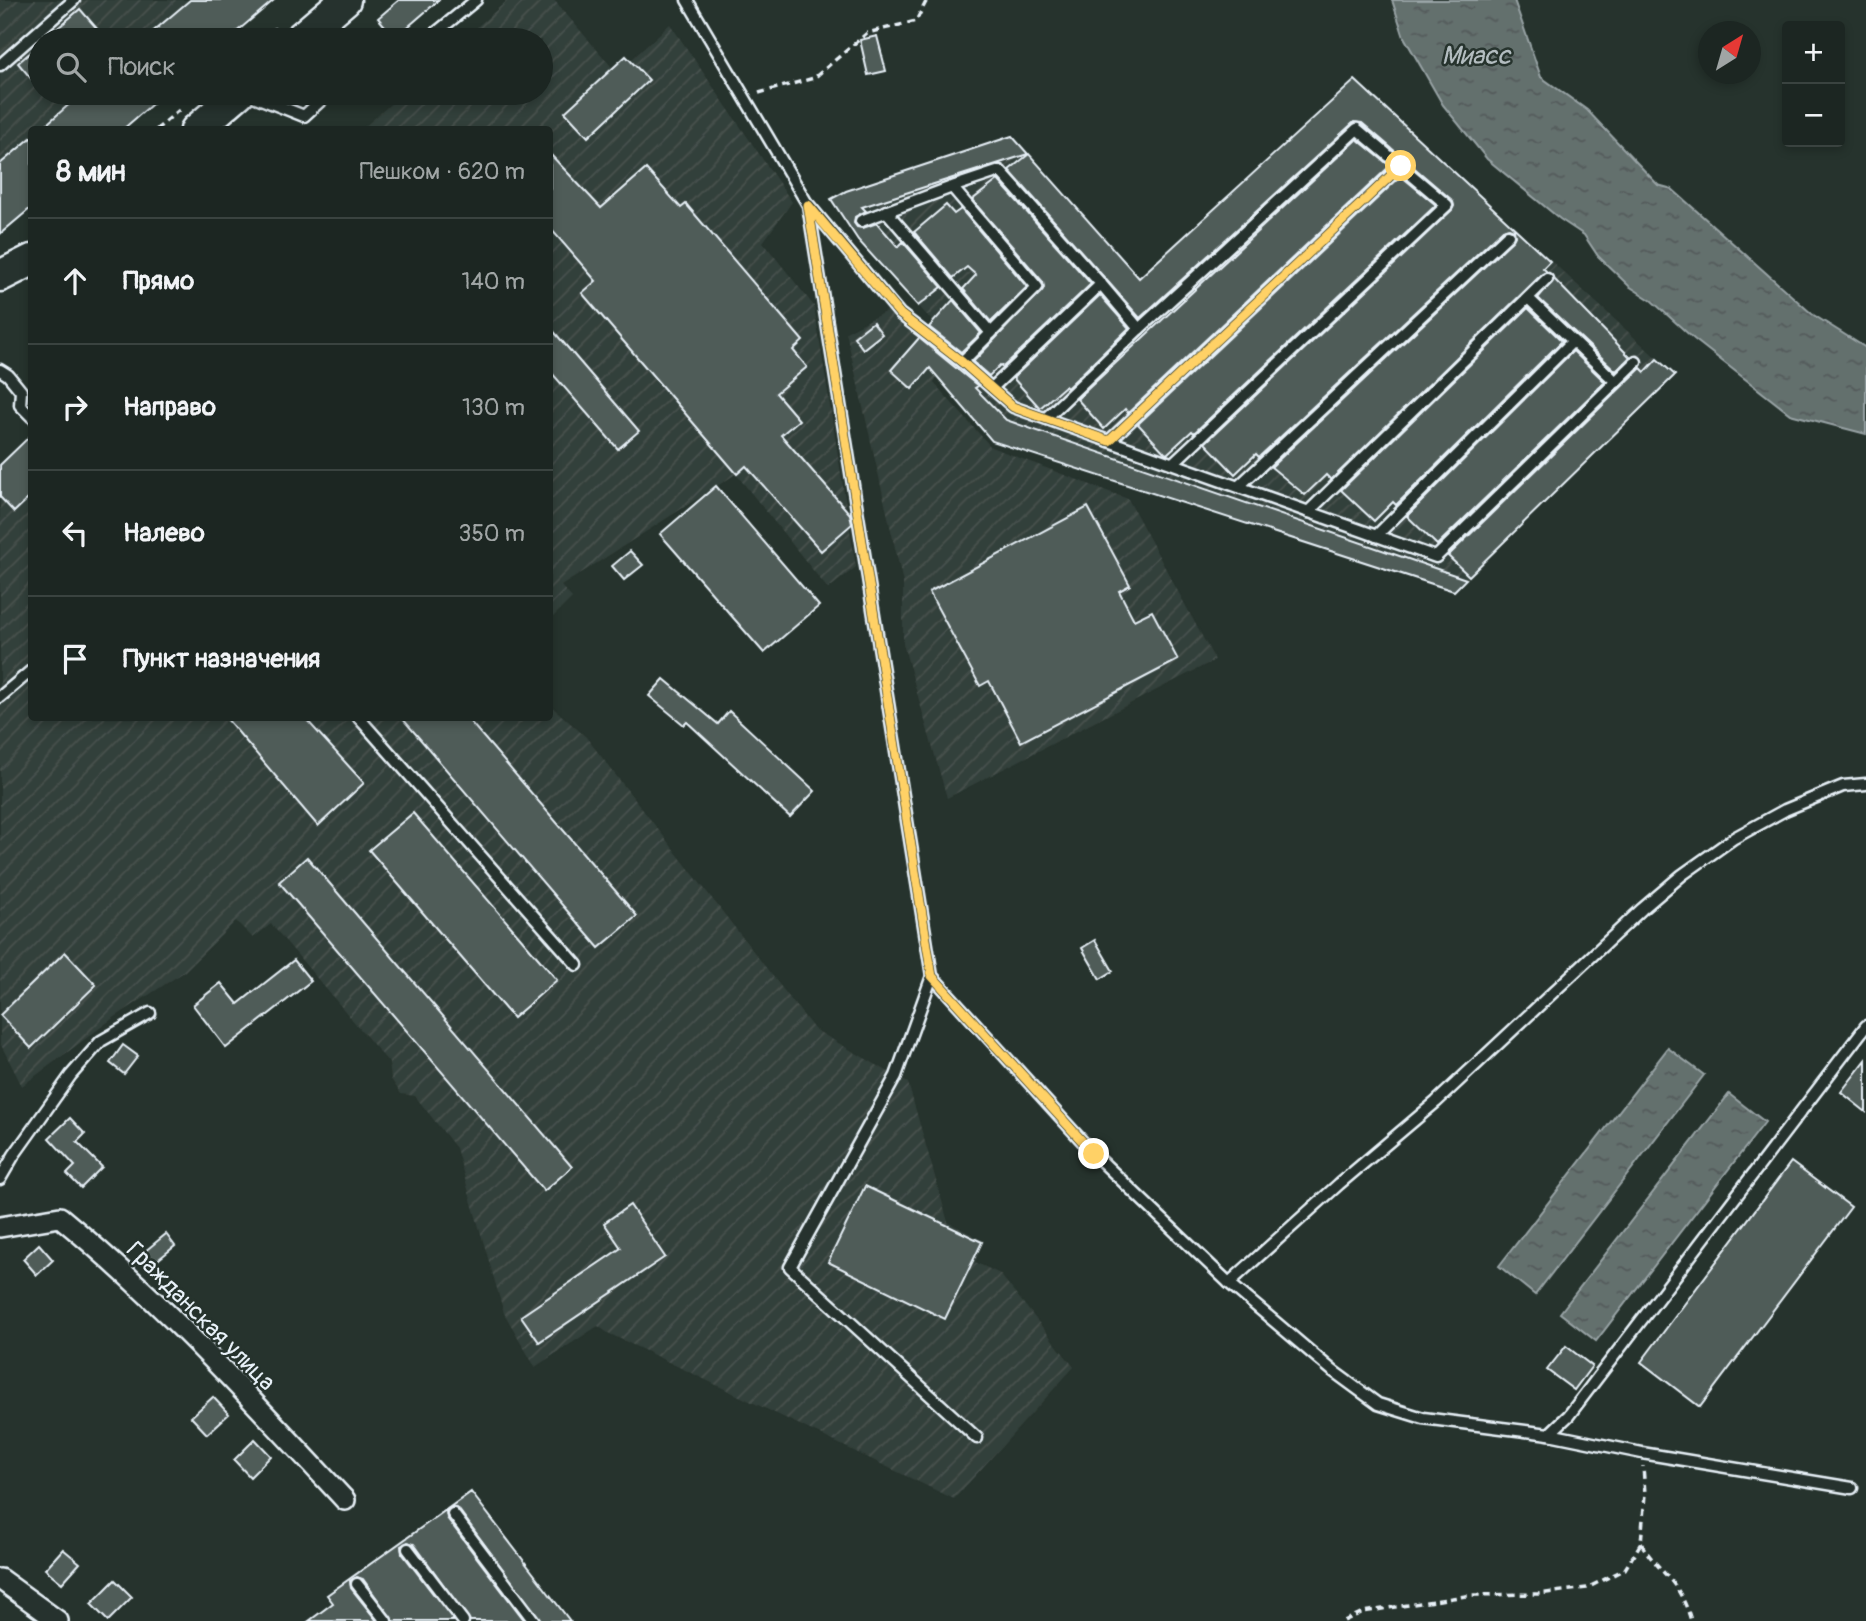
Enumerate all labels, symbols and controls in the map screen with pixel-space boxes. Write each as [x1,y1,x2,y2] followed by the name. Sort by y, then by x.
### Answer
[1698,21,1761,84] north arrow
[1782,21,1845,147] map controls
[1782,21,1845,84] button: +
[28,28,553,105] search box
[1442,40,1512,72] water label: Миасс
[52,48,90,86] icon: search
[108,51,176,83] text: Поиск
[1782,84,1845,147] button: −
[1385,150,1416,181] route start
[56,153,126,190] text: 8 мин
[359,157,525,186] text: Пешком · 620 m
[56,262,94,300] icon: ahead
[123,265,194,297] text: Прямо
[462,267,525,296] text: 140 m
[56,388,94,426] icon: right
[123,391,216,423] text: Направо
[462,393,525,422] text: 130 m
[56,514,94,552] icon: left
[123,517,205,549] text: Налево
[459,519,525,548] text: 350 m
[56,640,94,678] icon: arrive
[123,643,320,675] text: Пункт назначения
[1078,1138,1109,1169] route end
[120,1236,281,1397] street label: Гражданская улица

